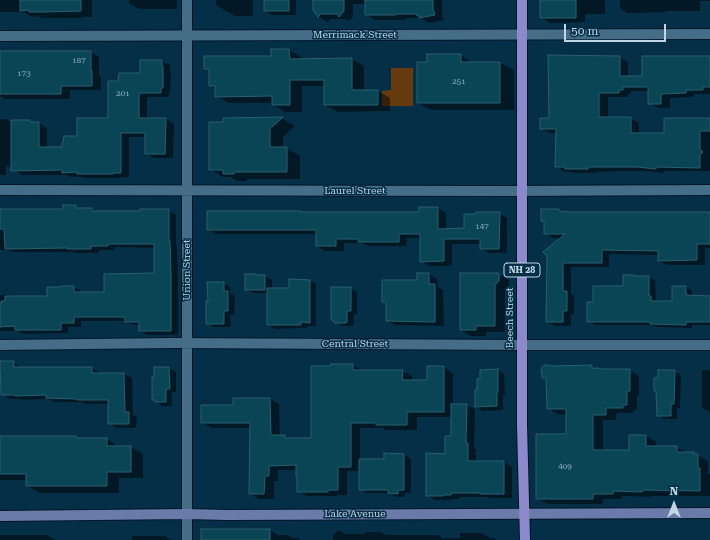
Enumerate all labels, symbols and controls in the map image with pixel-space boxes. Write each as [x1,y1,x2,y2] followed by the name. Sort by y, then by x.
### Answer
[566,16,668,42] scale bar
[571,24,598,38] text: 50 m
[313,29,397,41] street label: Merrimack Street
[72,56,86,66] house number: 187
[17,69,31,79] house number: 173
[452,77,466,87] house number: 251
[116,89,130,99] house number: 201
[324,185,386,197] street label: Laurel Street
[475,222,489,232] house number: 147
[181,239,193,301] street label: Union Street
[504,263,540,277] road number: NH 28
[504,287,516,349] street label: Beech Street
[322,338,388,350] street label: Central Street
[558,462,572,472] house number: 409
[654,484,694,524] north arrow
[670,485,678,498] text: N
[324,508,386,520] street label: Lake Avenue

